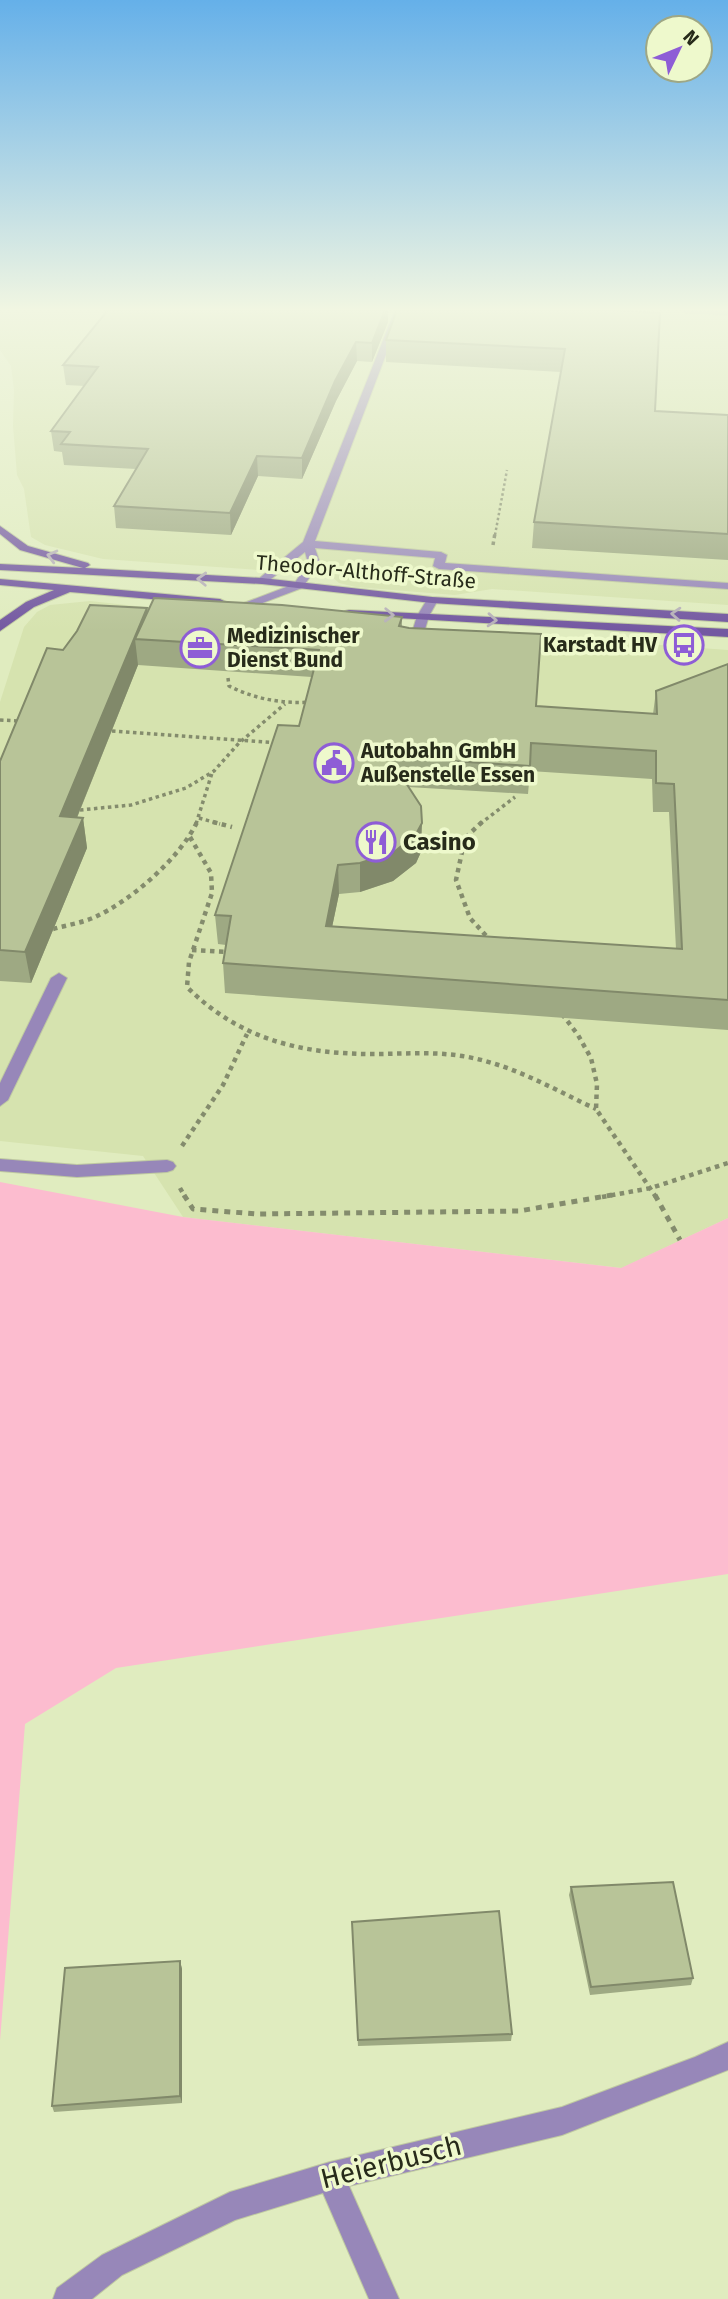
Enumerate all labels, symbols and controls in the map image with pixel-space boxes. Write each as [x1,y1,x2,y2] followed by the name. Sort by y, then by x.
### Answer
[644,14,714,84] north arrow
[678,25,704,50] text: N
[255,549,477,595] street label: Theodor-Althoff-Straße
[46,550,58,564] one-way arrow
[196,571,207,586] one-way arrow
[384,607,395,622] one-way arrow
[670,607,681,622] one-way arrow
[486,612,497,627] one-way arrow
[227,623,360,673] place label: Medizinischer Dienst Bund
[663,624,705,666] bus stop icon: Karstadt HV
[179,627,221,669] office icon: Medizinischer Dienst Bund
[543,632,658,658] place label: Karstadt HV
[360,738,535,788] place label: Autobahn GmbH Außenstelle Essen
[313,742,355,784] public building icon: Autobahn GmbH Außenstelle Essen
[355,821,397,863] restaurant icon: Casino
[403,828,476,856] place label: Casino
[317,2129,465,2195] street label: Heierbusch

